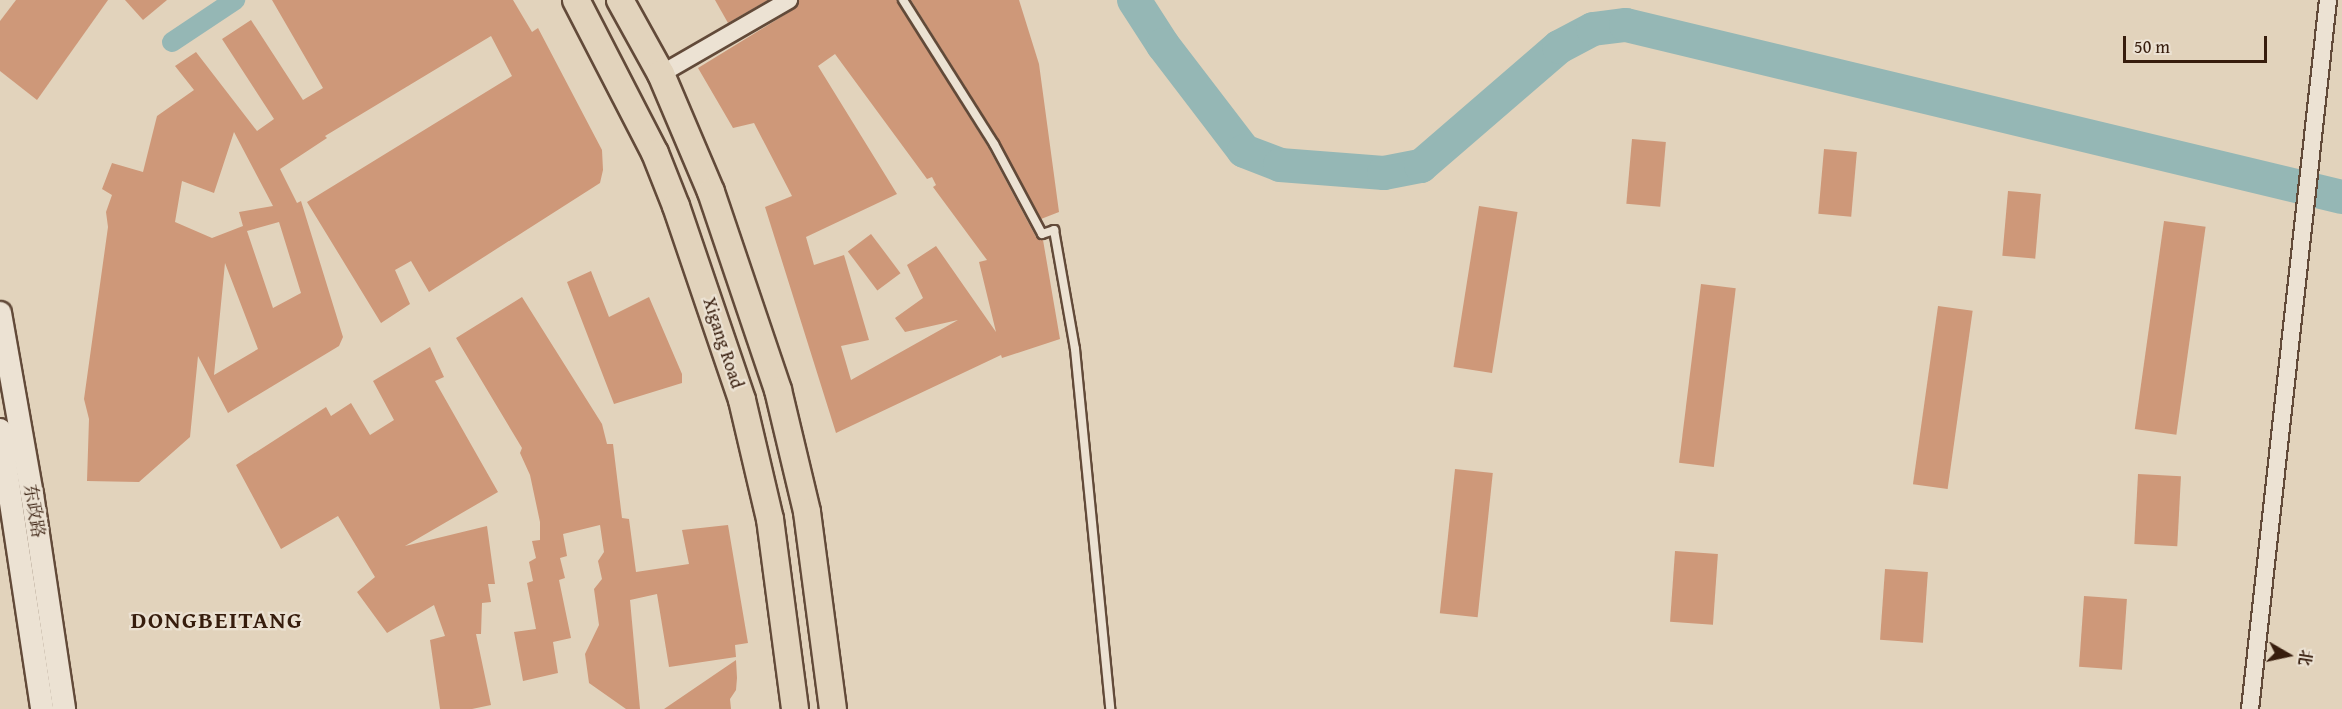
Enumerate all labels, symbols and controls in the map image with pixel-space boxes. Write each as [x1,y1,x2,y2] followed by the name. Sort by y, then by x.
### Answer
[2126,24,2270,62] scale bar
[2134,33,2170,60] text: 50 m
[698,295,748,391] street label: Xigang Road
[19,483,49,539] street label: 东政路
[131,606,303,634] district label: DONGBEITANG
[2258,625,2318,685] north arrow
[2293,648,2319,668] text: 北

